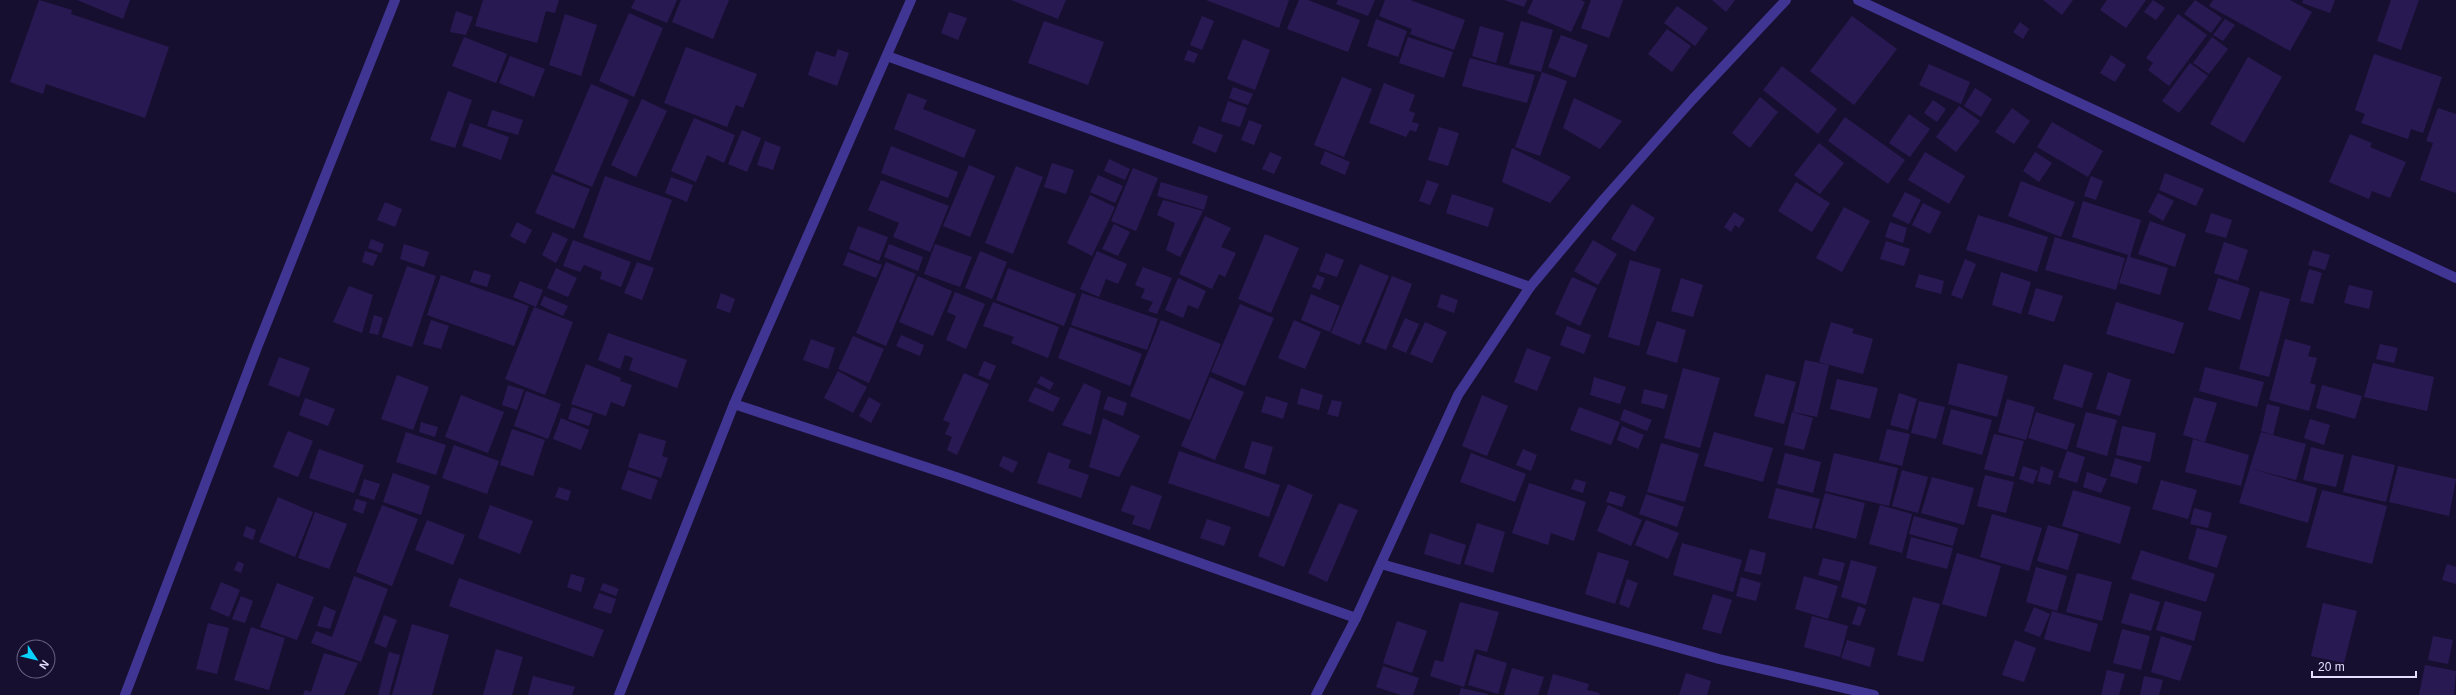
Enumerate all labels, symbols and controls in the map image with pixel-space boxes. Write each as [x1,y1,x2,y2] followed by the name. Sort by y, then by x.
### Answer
[16,639,56,679] north arrow
[2312,653,2416,679] scale bar
[37,658,51,671] text: N
[2318,660,2345,674] text: 20 m

